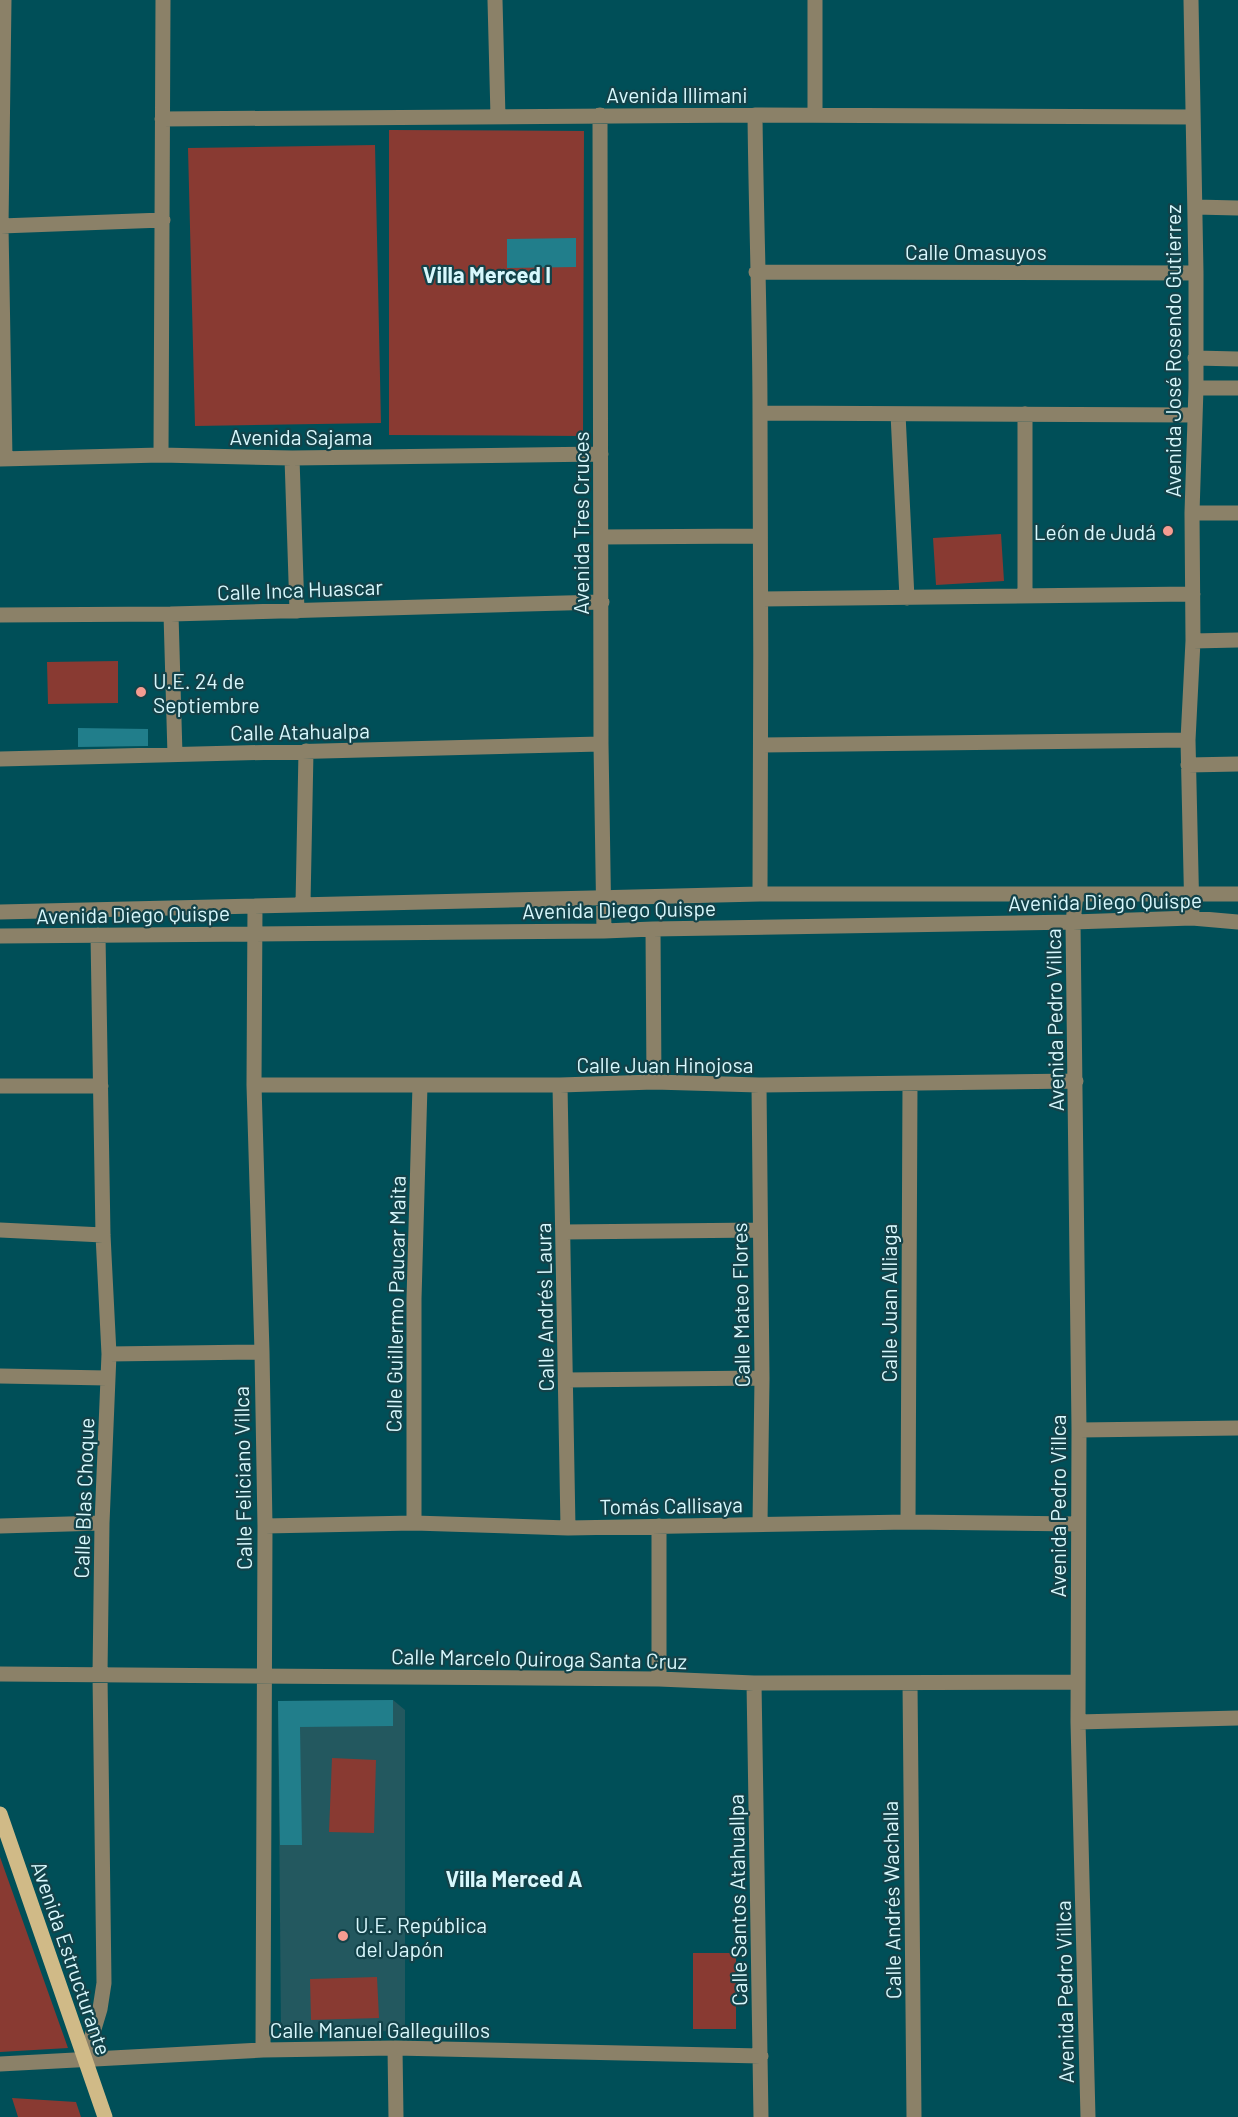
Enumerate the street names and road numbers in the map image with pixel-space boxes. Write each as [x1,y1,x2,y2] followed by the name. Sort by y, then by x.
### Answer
[606,82,748,107] street label: Avenida Illimani
[1160,205,1185,497] street label: Avenida José Rosendo Gutierrez
[905,239,1047,264] street label: Calle Omasuyos
[230,424,372,449] street label: Avenida Sajama
[568,431,593,615] street label: Avenida Tres Cruces
[217,574,384,604] street label: Calle Inca Huascar
[230,717,370,745] street label: Calle Atahualpa
[1008,887,1202,915] street label: Avenida Diego Quispe
[522,895,716,923] street label: Avenida Diego Quispe
[36,900,230,928] street label: Avenida Diego Quispe
[1040,928,1068,1112] street label: Avenida Pedro Villca
[576,1052,754,1077] street label: Calle Juan Hinojosa
[380,1176,410,1432] street label: Calle Guillermo Paucar Maita
[530,1222,558,1392] street label: Calle Andrés Laura
[726,1222,754,1388] street label: Calle Mateo Flores
[876,1224,901,1382] street label: Calle Juan Alliaga
[228,1386,256,1570] street label: Calle Feliciano Villca
[1045,1415,1070,1597] street label: Avenida Pedro Villca
[68,1417,98,1579] street label: Calle Blas Choque
[599,1491,743,1519] street label: Tomás Callisaya
[391,1643,687,1673] street label: Calle Marcelo Quiroga Santa Cruz
[723,1794,751,2006] street label: Calle Santos Atahuallpa
[877,1801,905,1999] street label: Calle Andrés Wachalla
[27,1858,117,2058] street label: Avenida Estructurante
[1050,1900,1078,2084] street label: Avenida Pedro Villca
[270,2017,490,2042] street label: Calle Manuel Galleguillos

